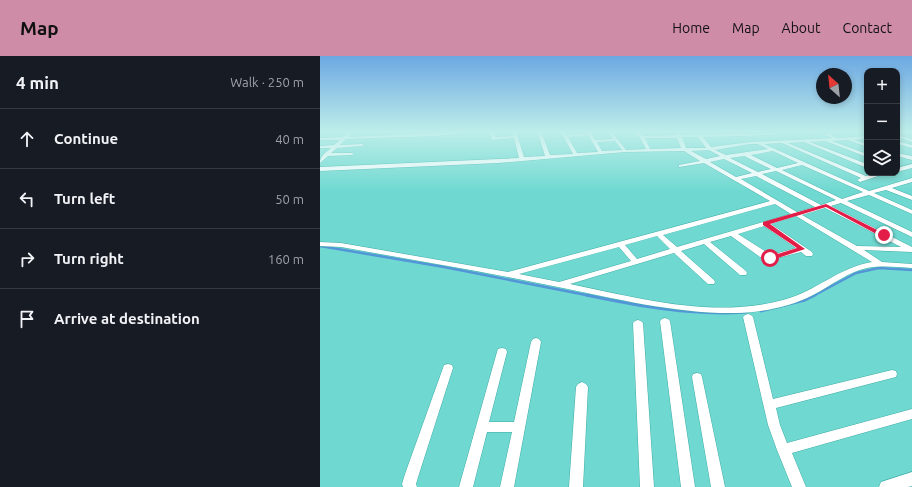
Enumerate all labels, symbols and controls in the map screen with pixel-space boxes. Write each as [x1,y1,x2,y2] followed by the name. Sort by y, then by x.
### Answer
[20,17,59,39] text: Map
[672,20,710,36] text: Home
[732,20,760,36] text: Map
[782,20,821,36] text: About
[843,20,892,36] text: Contact
[816,68,852,104] north arrow
[864,68,900,176] map controls
[864,68,900,104] button: +
[16,73,59,92] text: 4 min
[230,75,304,89] text: Walk · 250 m
[864,104,900,140] button: −
[16,128,38,150] icon: ahead
[54,130,118,147] text: Continue
[275,132,304,146] text: 40 m
[864,140,900,176] button: layers
[16,188,38,210] icon: left
[54,190,115,207] text: Turn left
[275,192,304,206] text: 50 m
[875,226,893,244] route end
[16,248,38,270] icon: right
[761,249,779,267] route start
[54,250,124,267] text: Turn right
[268,252,304,266] text: 160 m
[16,308,38,330] icon: arrive
[54,310,200,327] text: Arrive at destination

